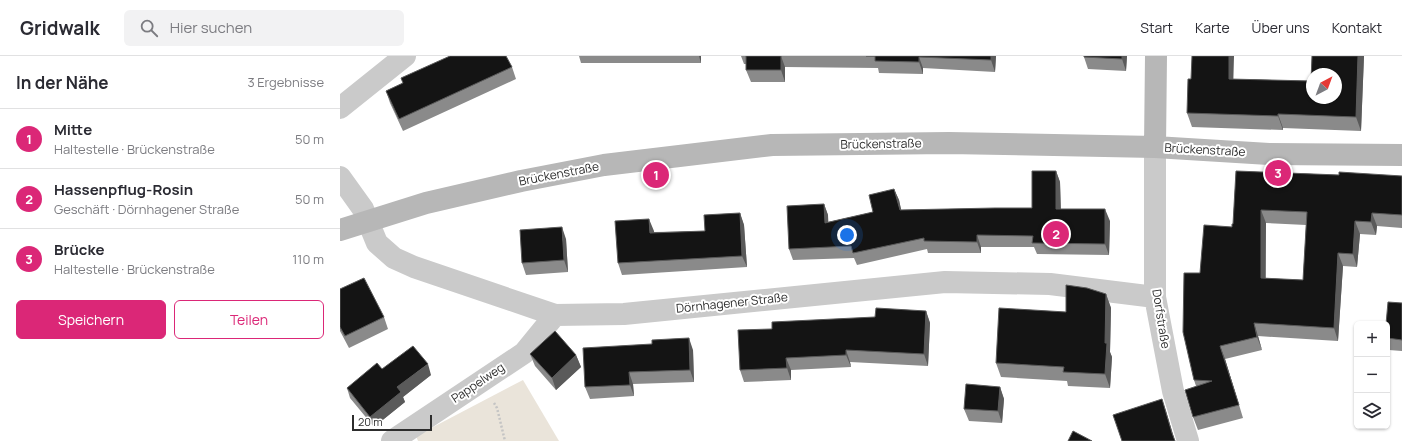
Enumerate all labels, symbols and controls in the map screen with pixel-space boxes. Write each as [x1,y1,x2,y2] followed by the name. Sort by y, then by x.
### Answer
[124,10,404,46] search box
[20,15,100,41] text: Gridwalk
[138,17,160,39] icon: search
[170,17,252,38] text: Hier suchen
[1140,18,1173,37] text: Start
[1195,18,1230,37] text: Karte
[1252,18,1310,37] text: Über uns
[1332,18,1382,37] text: Kontakt
[1306,68,1342,104] north arrow
[16,71,109,94] text: In der Nähe
[247,73,324,91] text: 3 Ergebnisse
[54,119,92,140] text: Mitte
[26,130,32,148] text: 1
[295,130,324,148] text: 50 m
[840,134,922,153] street label: Brückenstraße
[1164,139,1246,160] street label: Brückenstraße
[54,140,215,158] text: Haltestelle · Brückenstraße
[517,157,600,190] street label: Brückenstraße
[1265,158,1291,188] pin: 3
[643,160,669,190] pin: 1
[54,179,193,200] text: Hassenpflug-Rosin
[25,190,33,208] text: 2
[295,190,324,208] text: 50 m
[54,200,239,218] text: Geschäft · Dörnhagener Straße
[1043,219,1069,249] pin: 2
[837,225,857,245] your location
[54,239,104,260] text: Brücke
[25,250,33,268] text: 3
[292,250,324,268] text: 110 m
[54,260,215,278] text: Haltestelle · Brückenstraße
[675,288,789,317] street label: Dörnhagener Straße
[1148,288,1175,350] street label: Dorfstraße
[16,300,166,339] button: Speichern
[174,300,324,339] button: Teilen
[1354,321,1390,429] map controls
[1354,321,1390,357] button: +
[1354,357,1390,393] button: −
[448,359,508,407] street label: Pappelweg
[1354,393,1390,429] button: layers
[352,413,432,432] scale bar
[358,414,383,429] text: 20 m

